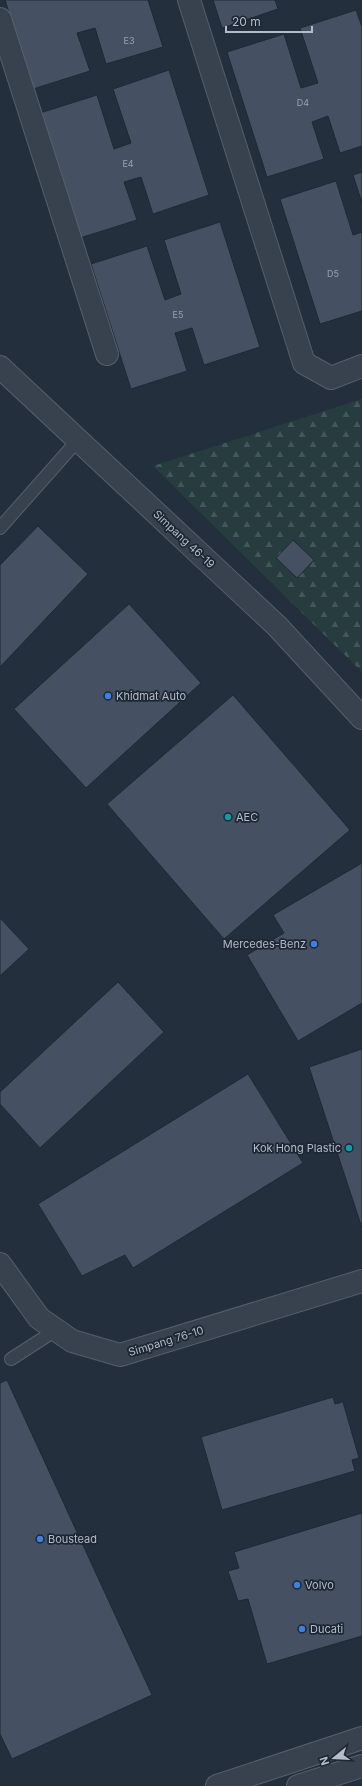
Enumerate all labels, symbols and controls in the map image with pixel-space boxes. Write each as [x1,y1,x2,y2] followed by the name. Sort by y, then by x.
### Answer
[226,8,312,34] scale bar
[232,14,261,29] text: 20 m
[124,35,135,46] house number: E3
[297,97,309,108] house number: D4
[122,158,134,169] house number: E4
[327,268,339,279] house number: D5
[173,309,183,320] house number: E5
[150,507,218,571] street label: Simpang 46-19
[116,689,186,703] place label: Khidmat Auto
[103,691,113,701] marker: Khidmat Auto
[236,810,258,824] place label: AEC
[223,812,233,822] marker: AEC
[223,937,306,951] place label: Mercedes-Benz
[309,939,319,949] marker: Mercedes-Benz
[253,1141,341,1155] place label: Kok Hong Plastic
[344,1143,354,1153] marker: Kok Hong Plastic
[127,1323,205,1359] street label: Simpang 76-10
[48,1532,97,1546] place label: Boustead
[35,1534,45,1544] marker: Boustead
[305,1578,334,1592] place label: Volvo
[292,1580,302,1590] marker: Volvo
[310,1622,343,1636] place label: Ducati
[297,1624,307,1634] marker: Ducati
[314,1738,354,1778] north arrow
[317,1755,332,1767] text: N

